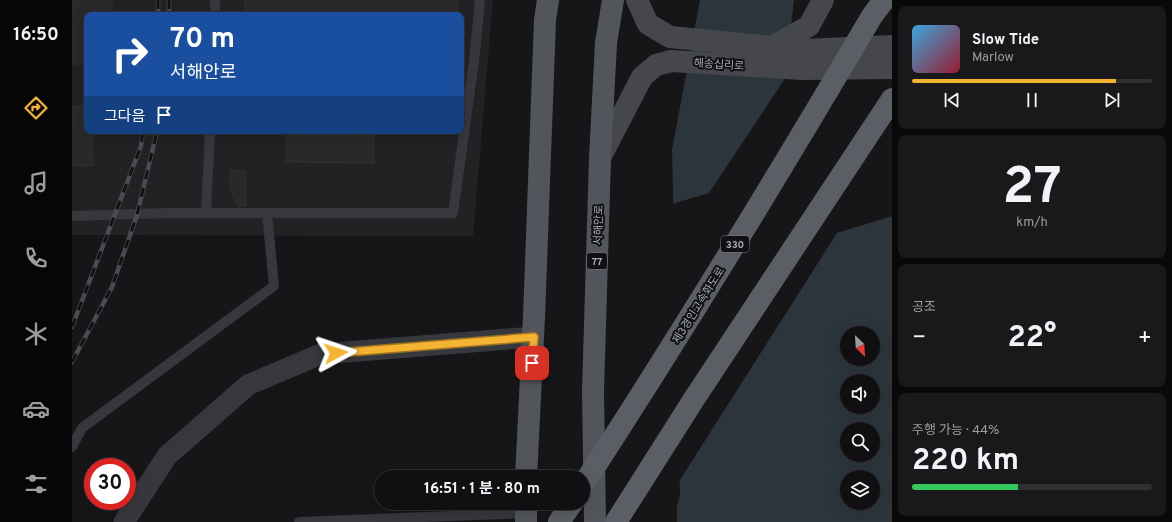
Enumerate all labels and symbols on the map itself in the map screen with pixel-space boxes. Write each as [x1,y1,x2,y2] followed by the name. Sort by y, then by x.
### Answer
[693,56,745,74] street label: 해송십리로
[591,205,607,246] street label: 서해안로
[721,236,749,252] road number: 330
[587,253,607,269] road number: 77
[670,265,728,346] street label: 제3경인고속화도로
[840,326,880,366] north arrow
[315,332,357,374] position arrow
[515,346,549,380] pin
[84,458,136,510] speed limit sign: 30

